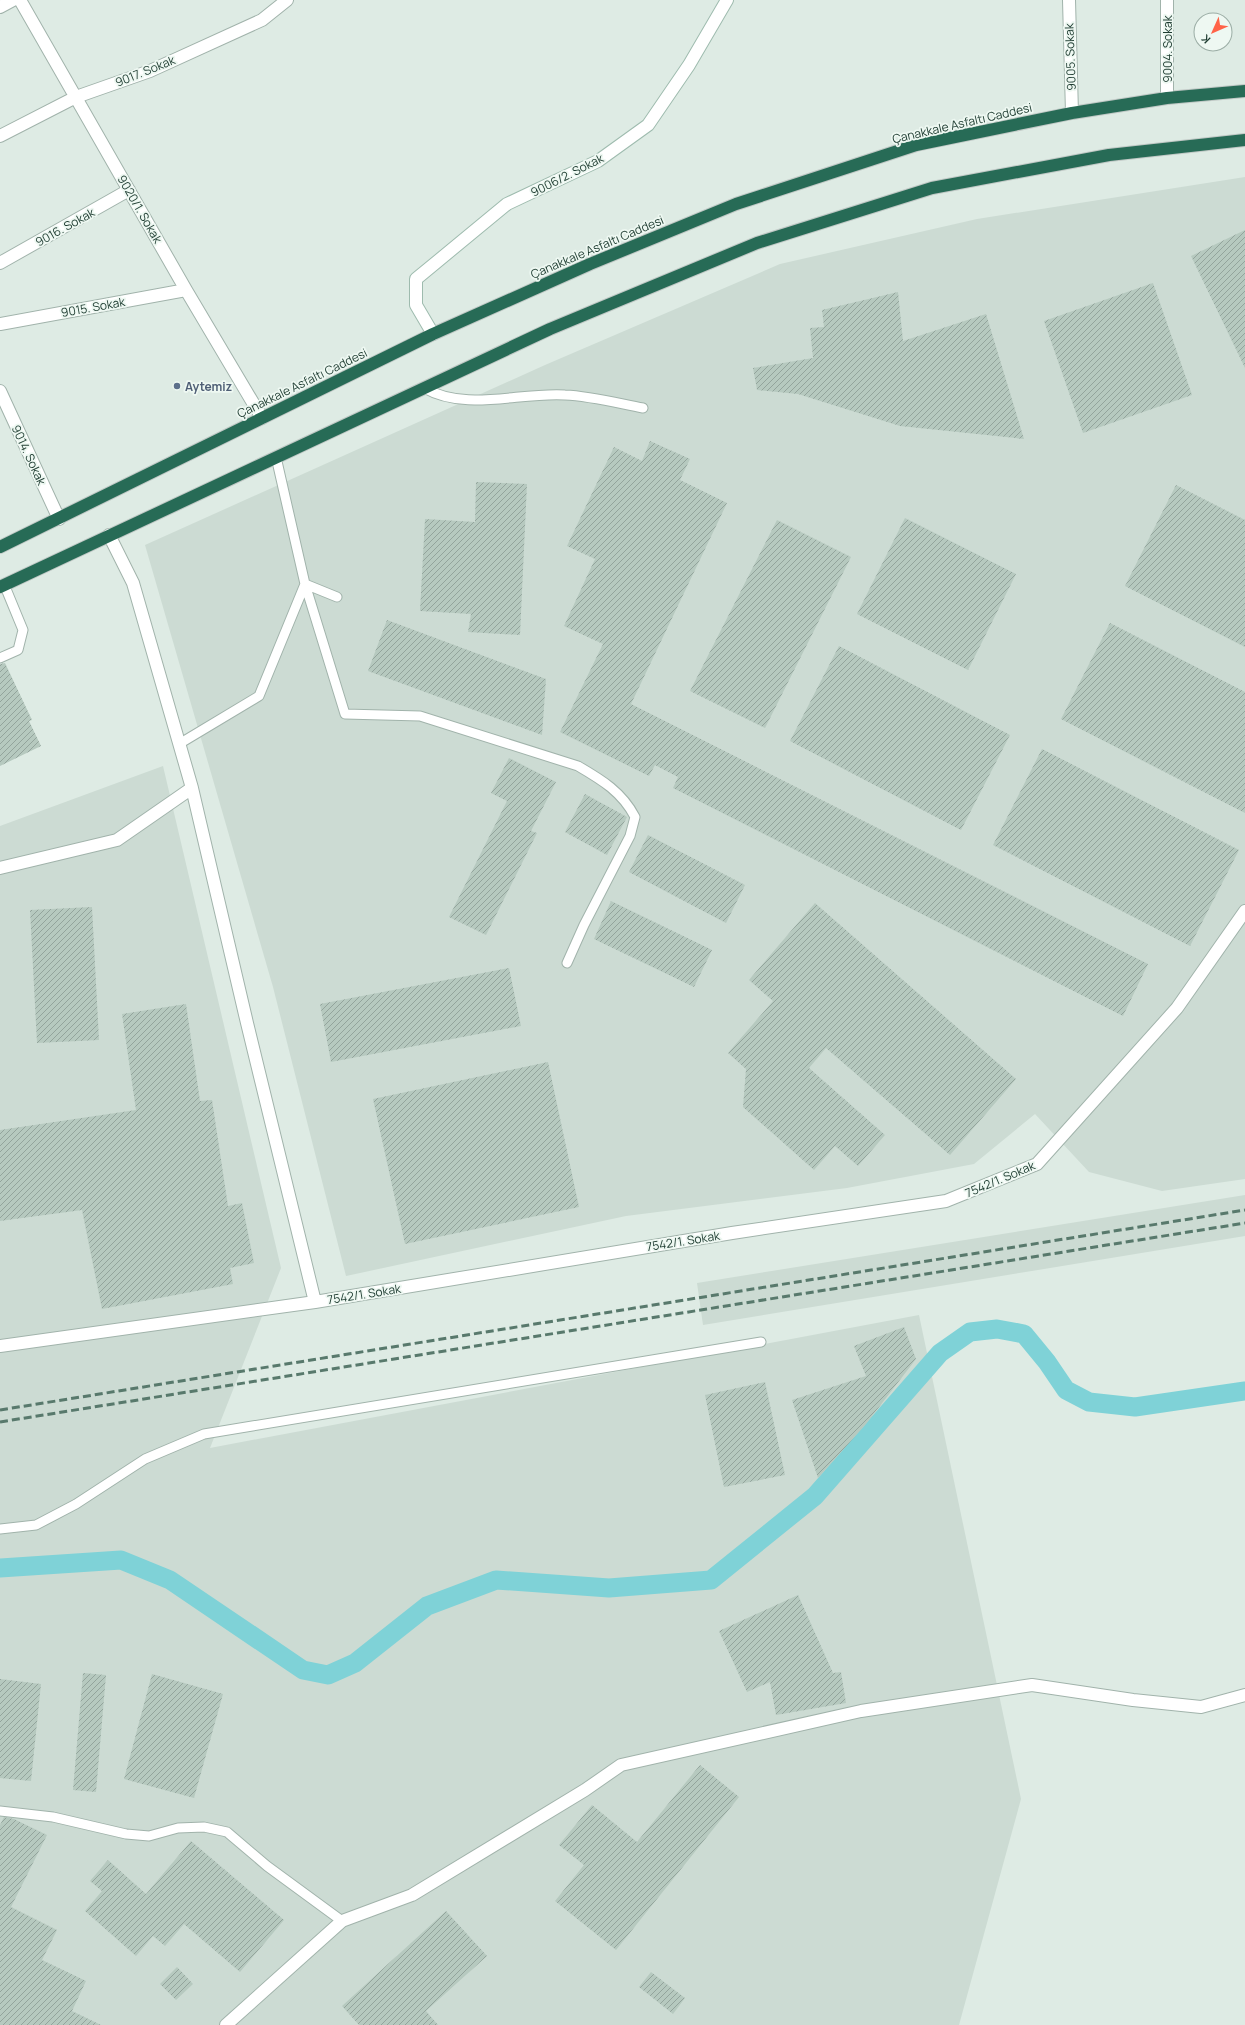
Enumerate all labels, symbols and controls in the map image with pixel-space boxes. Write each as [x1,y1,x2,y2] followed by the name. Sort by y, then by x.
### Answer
[1193,12,1233,52] north arrow
[1159,14,1176,83] street label: 9004. Sokak
[1060,22,1080,91] street label: 9005. Sokak
[1197,31,1213,47] text: K
[113,51,178,91] street label: 9017. Sokak
[890,99,1034,147] street label: Çanakkale Asfaltı Caddesi
[528,149,607,201] street label: 9006/2. Sokak
[114,172,167,247] street label: 9020/1. Sokak
[32,203,99,250] street label: 9016. Sokak
[528,211,666,283] street label: Çanakkale Asfaltı Caddesi
[60,293,127,321] street label: 9015. Sokak
[234,344,370,422] street label: Çanakkale Asfaltı Caddesi
[185,378,232,395] place label: Aytemiz
[172,381,182,391] marker: Aytemiz
[8,422,51,489] street label: 9014. Sokak
[963,1156,1038,1201] street label: 7542/1. Sokak
[645,1227,722,1255] street label: 7542/1. Sokak
[326,1280,403,1308] street label: 7542/1. Sokak

